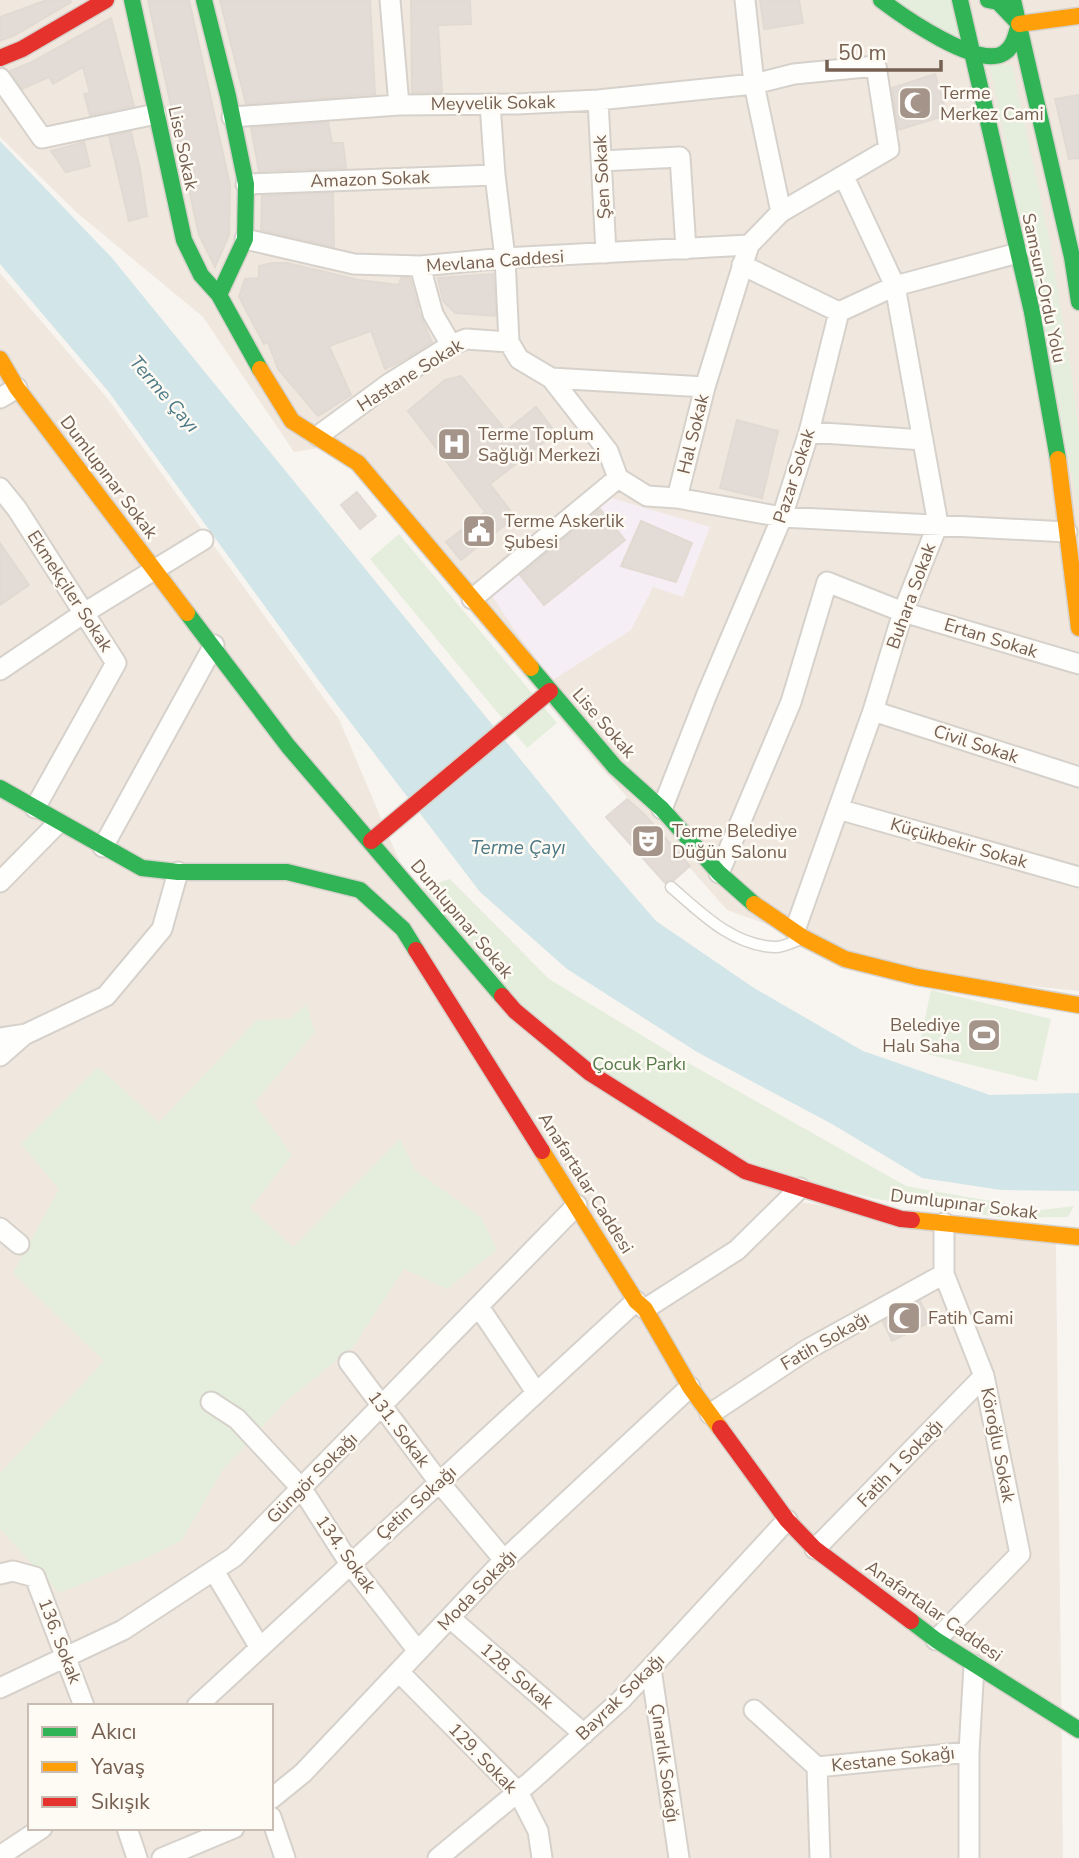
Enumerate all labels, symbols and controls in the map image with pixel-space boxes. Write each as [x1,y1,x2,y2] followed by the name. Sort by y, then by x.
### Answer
[827,28,941,72] scale bar
[838,39,887,67] text: 50 m
[940,81,1044,126] place label: Terme Merkez Cami
[896,84,934,122] mosque icon: Terme Merkez Cami
[430,90,557,116] street label: Meyvelik Sokak
[162,104,204,193] street label: Lise Sokak
[588,133,616,220] street label: Şen Sokak
[310,165,431,193] street label: Amazon Sokak
[1016,211,1072,365] street label: Samsun-Ordu Yolu
[425,244,565,278] street label: Mevlana Caddesi
[352,332,468,417] street label: Hastane Sokak
[123,350,205,438] water label: Terme Çayı
[671,390,715,477] street label: Hal Sokak
[55,411,164,544] street label: Dumlupınar Sokak
[478,422,600,467] place label: Terme Toplum Sağlığı Merkezi
[435,425,473,463] hospital icon: Terme Toplum Sağlığı Merkezi
[767,425,821,526] street label: Pazar Sokak
[504,509,625,554] place label: Terme Askerlik Şubesi
[460,512,498,550] public building icon: Terme Askerlik Şubesi
[22,526,119,657] street label: Ekmekçiler Sokak
[881,539,942,652] street label: Buhara Sokak
[941,612,1042,664] street label: Ertan Sokak
[567,683,642,764] street label: Lise Sokak
[930,719,1023,769] street label: Civil Sokak
[888,812,1031,874] street label: Küçükbekir Sokak
[672,819,797,864] place label: Terme Belediye Düğün Salonu
[629,822,667,860] theatre icon: Terme Belediye Düğün Salonu
[471,835,565,861] water label: Terme Çayı
[405,854,520,984] street label: Dumlupınar Sokak
[882,1013,960,1058] place label: Belediye Halı Saha
[965,1016,1003,1054] sports icon: Belediye Halı Saha
[592,1052,686,1076] park label: Çocuk Parkı
[533,1108,639,1258] street label: Anafartalar Caddesi
[889,1183,1040,1225] street label: Dumlupınar Sokak
[885,1299,923,1337] mosque icon: Fatih Cami
[776,1306,874,1376] street label: Fatih Sokağı
[928,1306,1013,1330] place label: Fatih Cami
[362,1386,436,1473] street label: 131. Sokak
[975,1386,1021,1505] street label: Köroğlu Sokak
[852,1414,948,1512] street label: Fatih 1 Sokağı
[261,1427,363,1529] street label: Güngör Sokağı
[371,1460,461,1546] street label: Çetin Sokağı
[310,1510,382,1598] street label: 134. Sokak
[432,1544,522,1636] street label: Moda Sokağı
[861,1555,1007,1667] street label: Anafartalar Caddesi
[33,1595,88,1688] street label: 136. Sokak
[475,1638,559,1715] street label: 128. Sokak
[570,1649,670,1745] street label: Bayrak Sokağı
[645,1702,685,1824] street label: Çınarlık Sokağı
[28,1704,273,1830] legend
[443,1717,523,1799] street label: 129. Sokak
[91,1718,136,1746] text: Akıcı
[830,1741,956,1777] street label: Kestane Sokağı
[90,1753,145,1781] text: Yavaş
[91,1788,150,1816] text: Sıkışık

